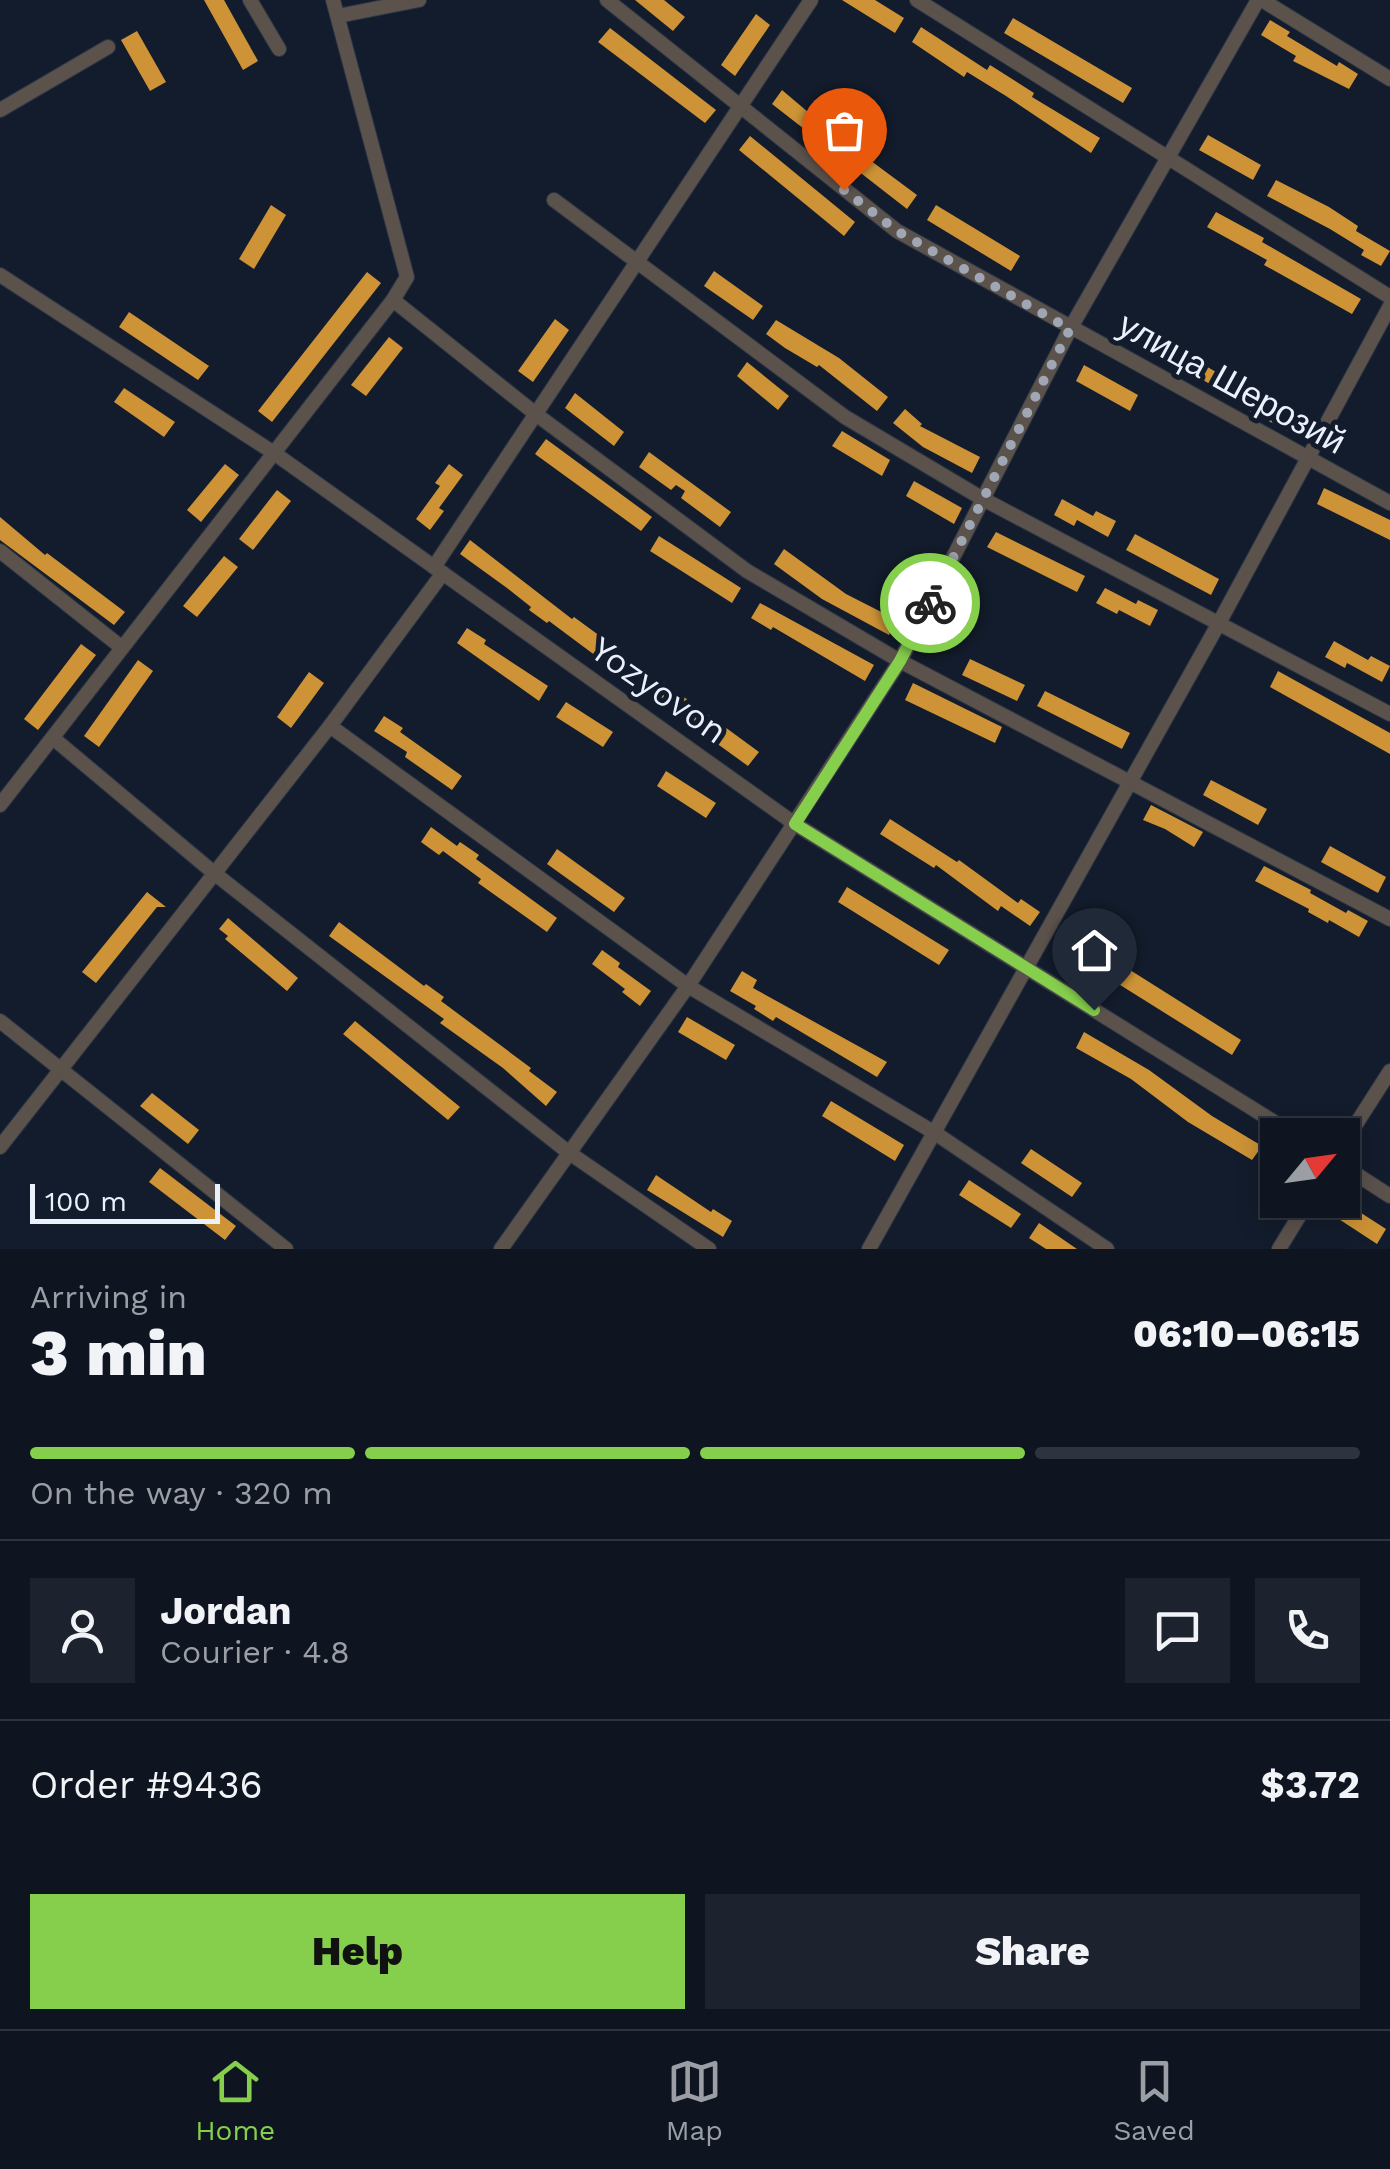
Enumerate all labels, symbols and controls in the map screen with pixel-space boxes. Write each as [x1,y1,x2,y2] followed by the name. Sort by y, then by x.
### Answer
[802,88,887,191] pin
[817,103,872,158] icon: bag
[1111,303,1353,463] street label: улица Шерозий
[880,553,980,653] courier
[903,576,958,631] icon: bike
[583,628,735,752] street label: Yozyovon
[1052,908,1137,1011] pin
[1067,923,1122,978] icon: home
[1260,1118,1360,1218] north arrow
[1260,1118,1360,1218] map controls
[30,1179,220,1224] scale bar
[45,1185,127,1218] text: 100 m
[30,1278,187,1316] text: Arriving in
[1133,1312,1360,1356] text: 06:10–06:15
[30,1315,207,1391] text: 3 min
[30,1474,333,1512] text: On the way · 320 m
[30,1578,135,1683] button: person
[1125,1578,1230,1683] button: chat
[1255,1578,1360,1683] button: phone
[160,1589,292,1633] text: Jordan
[160,1633,350,1671] text: Courier · 4.8
[30,1763,263,1807] text: Order #9436
[1261,1763,1360,1807] text: $3.72
[30,1894,685,2009] button: Help
[705,1894,1360,2009] button: Share
[195,2054,275,2147] tab: Home
[666,2054,723,2147] tab: Map
[1113,2054,1195,2147] tab: Saved

